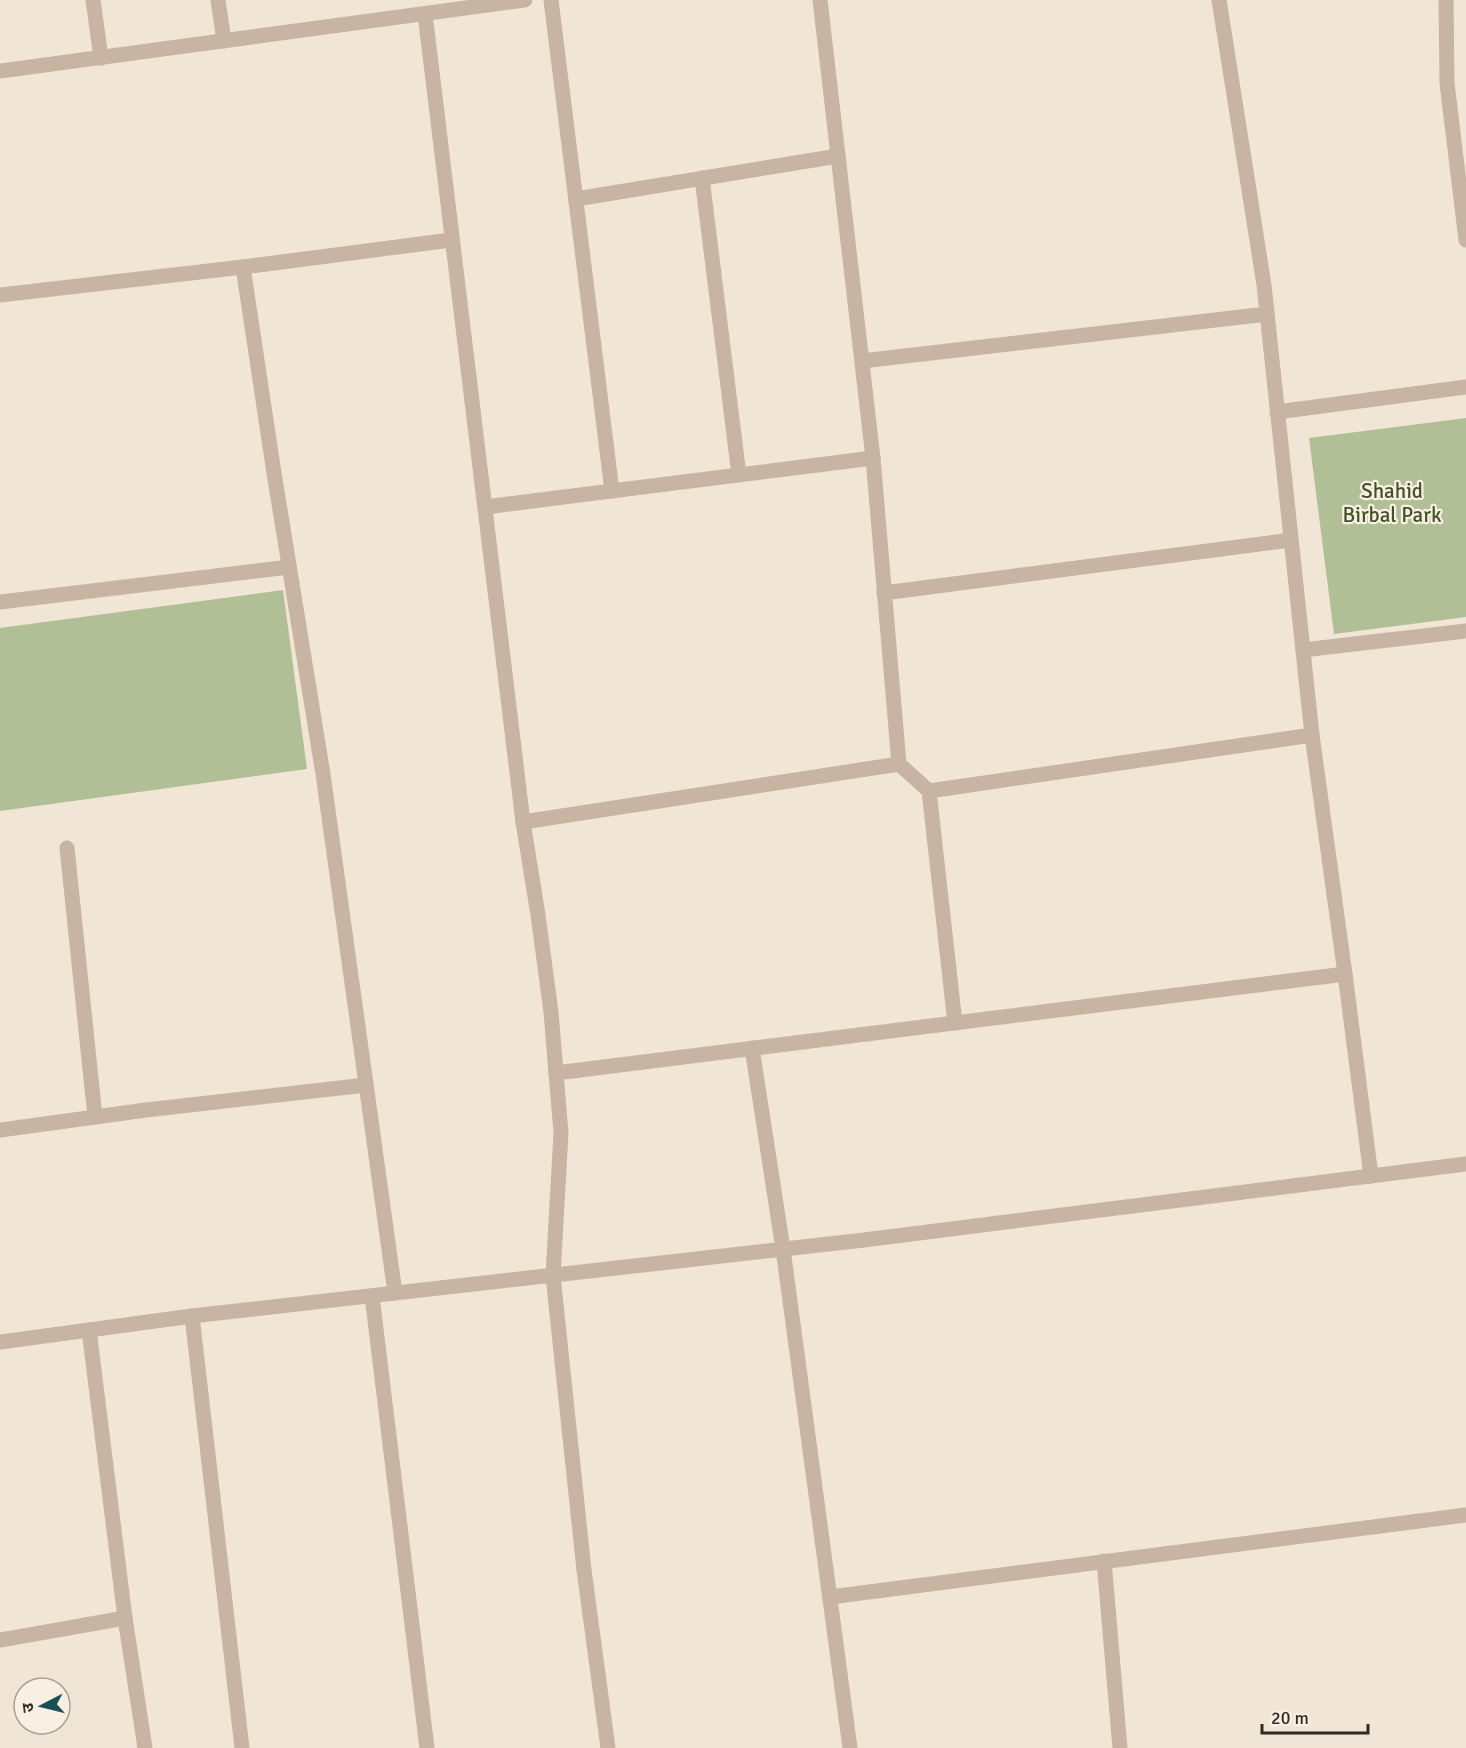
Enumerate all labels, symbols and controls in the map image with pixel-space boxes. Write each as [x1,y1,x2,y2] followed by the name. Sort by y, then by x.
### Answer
[1343,478,1442,528] park label: Shahid Birbal Park
[12,1676,72,1736] north arrow
[1262,1697,1368,1735] scale bar
[18,1701,39,1714] text: उ
[1271,1707,1309,1729] text: 20 m

